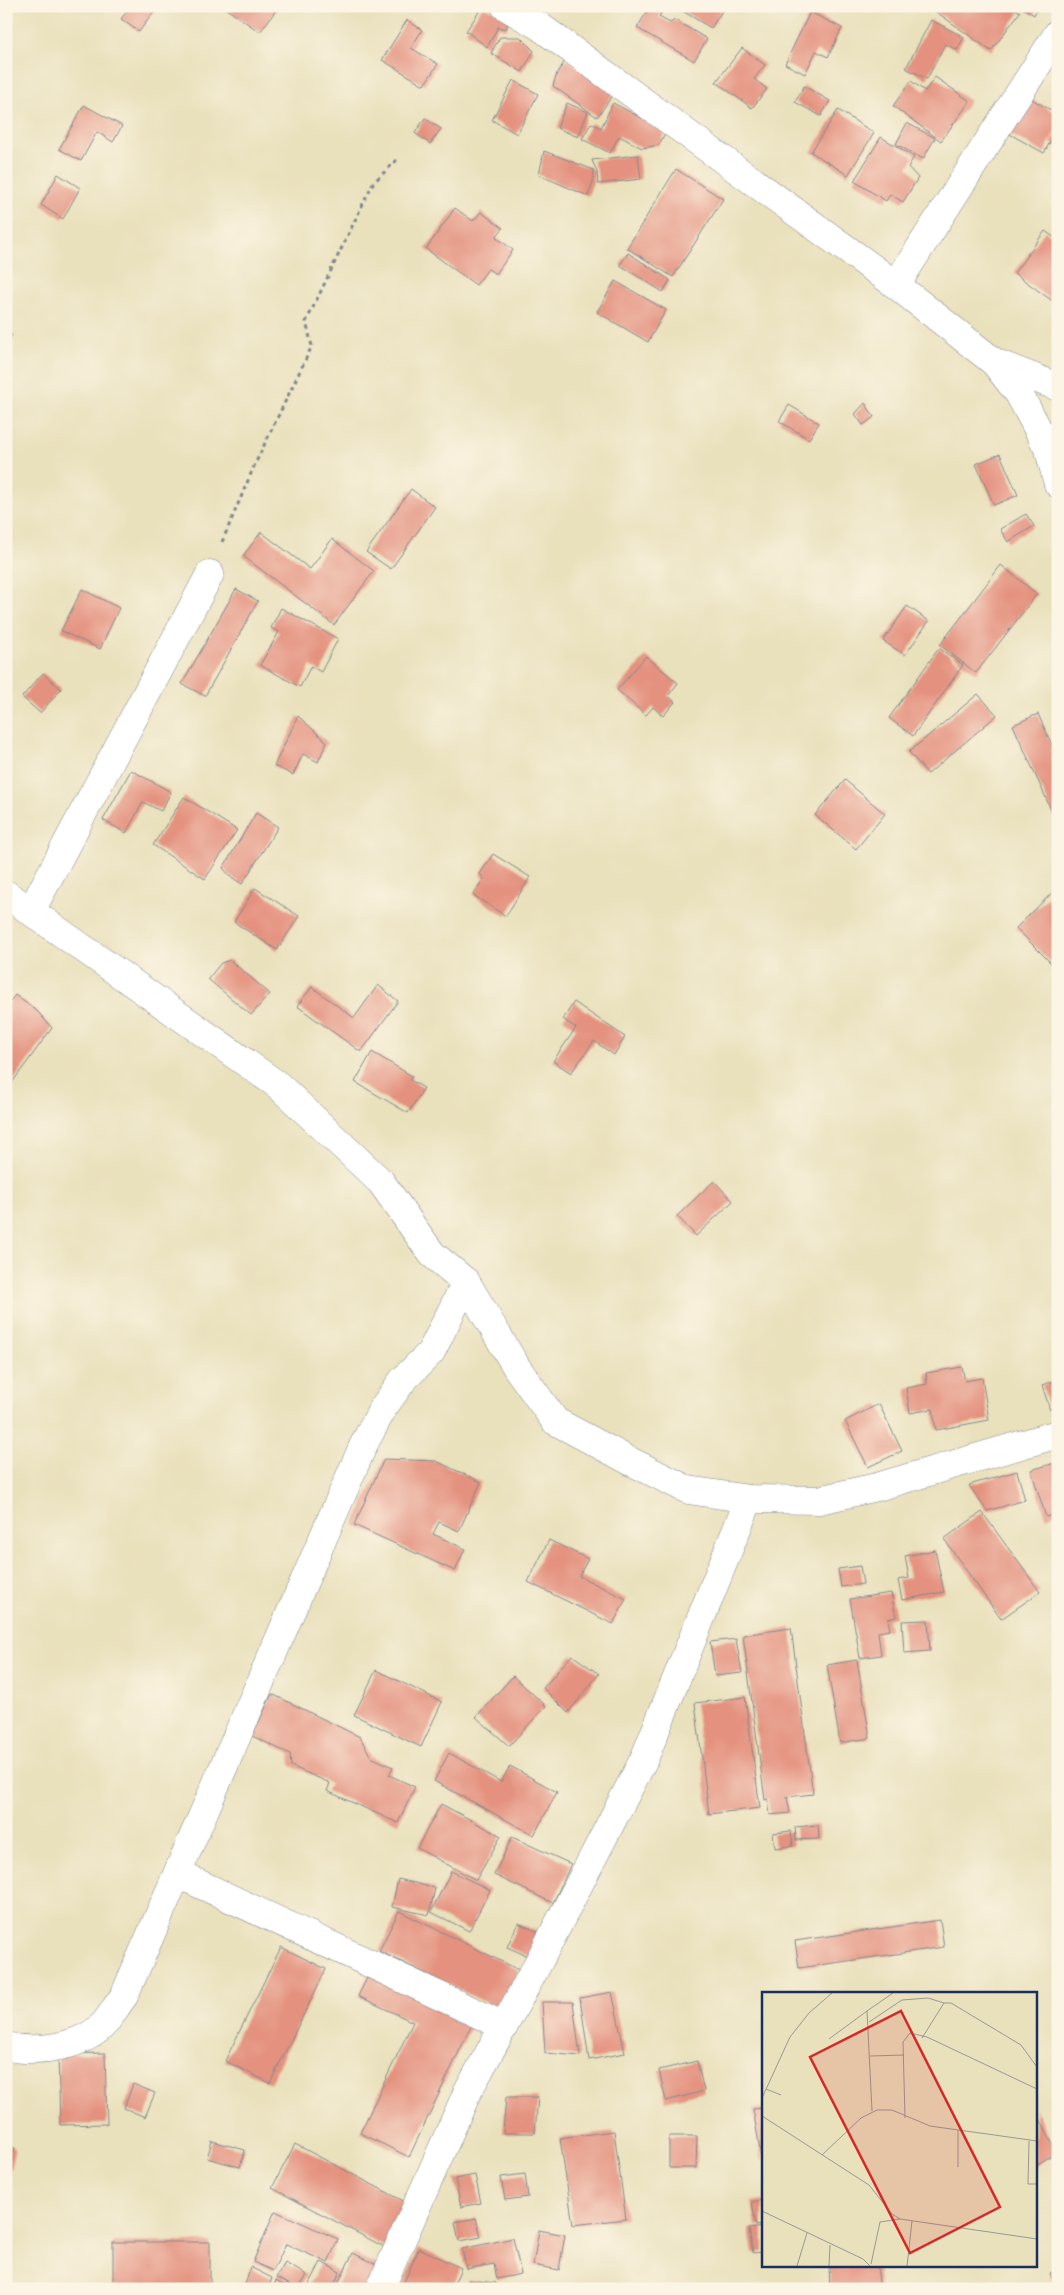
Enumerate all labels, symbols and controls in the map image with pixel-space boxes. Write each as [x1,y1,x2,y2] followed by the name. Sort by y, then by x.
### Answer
[762,1992,1036,2268] inset map

